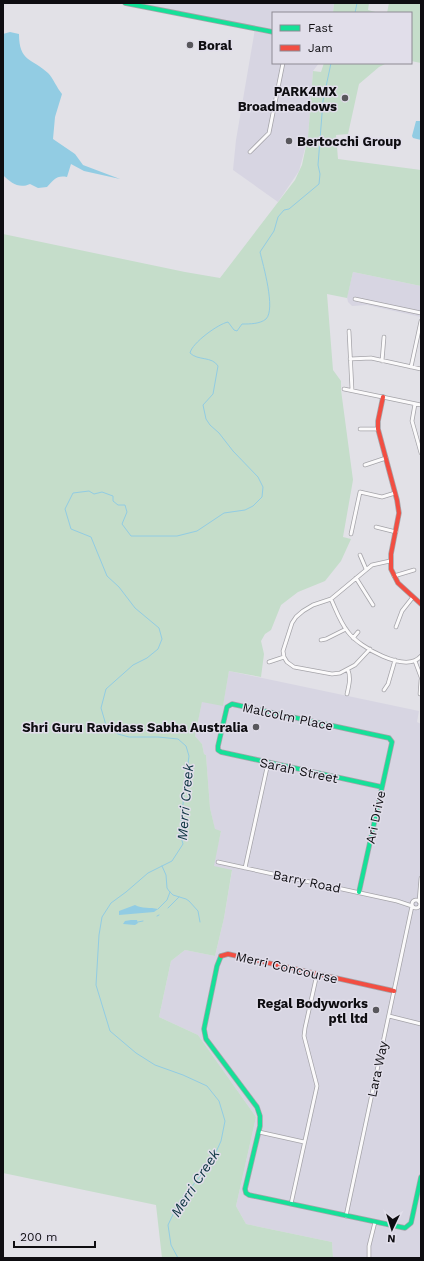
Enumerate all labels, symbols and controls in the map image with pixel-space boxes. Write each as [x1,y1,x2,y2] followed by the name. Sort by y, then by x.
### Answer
[272,12,412,64] legend
[308,21,333,35] text: Fast
[198,38,233,53] place label: Boral
[185,40,195,50] marker: Boral
[308,41,333,55] text: Jam
[238,84,337,114] place label: PARK4MX Broadmeadows
[340,93,350,103] marker: PARK4MX Broadmeadows
[297,134,402,149] place label: Bertocchi Group
[284,136,294,146] marker: Bertocchi Group
[241,700,335,733] street label: Malcolm Place
[22,720,248,735] place label: Shri Guru Ravidass Sabha Australia
[251,722,261,732] marker: Shri Guru Ravidass Sabha Australia
[258,755,340,786] street label: Sarah Street
[174,763,196,841] water label: Merri Creek
[363,789,388,845] street label: Ari Drive
[272,867,342,896] street label: Barry Road
[234,948,339,987] street label: Merri Concourse
[257,996,368,1026] place label: Regal Bodyworks ptl ltd
[371,1005,381,1015] marker: Regal Bodyworks ptl ltd
[364,1039,391,1099] street label: Lara Way
[167,1146,223,1220] water label: Merri Creek
[372,1209,412,1249] north arrow
[14,1223,95,1249] scale bar
[20,1230,57,1244] text: 200 m
[387,1232,396,1245] text: N

